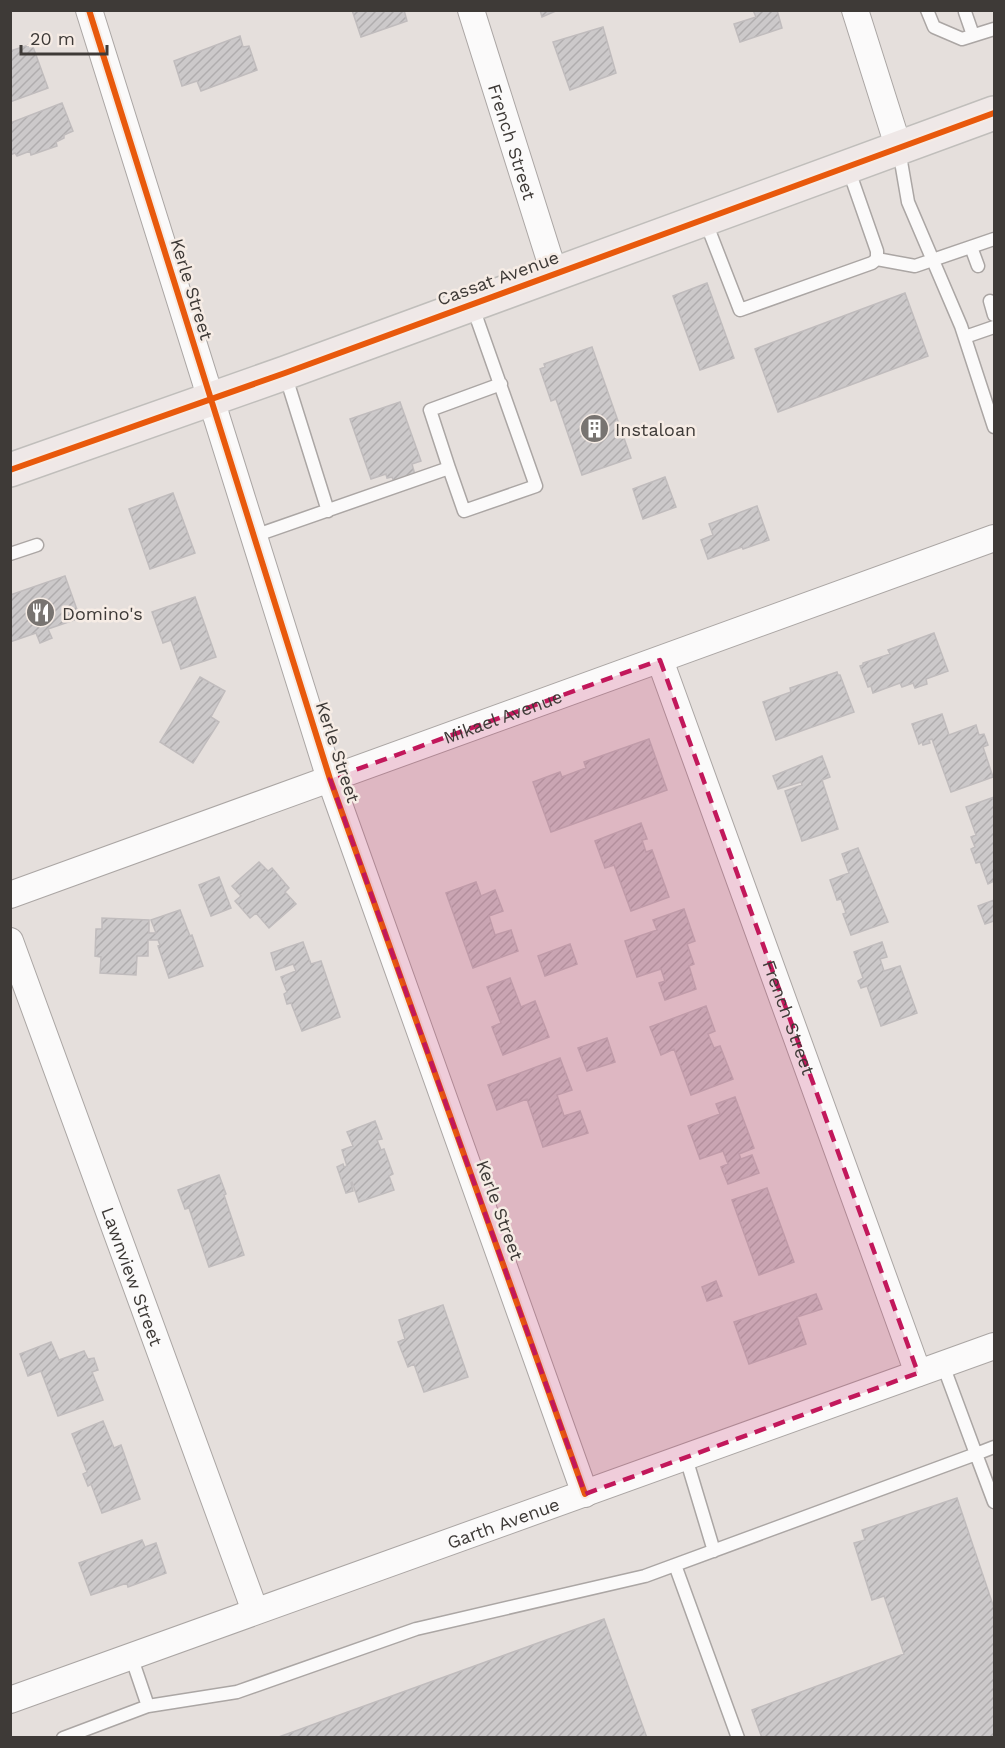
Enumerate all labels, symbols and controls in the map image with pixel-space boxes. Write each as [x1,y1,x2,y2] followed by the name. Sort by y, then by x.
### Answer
[21,18,106,56] scale bar
[30,28,75,49] text: 20 m
[484,81,541,203] street label: French Street
[167,236,218,343] street label: Kerle Street
[434,246,562,310] street label: Cassat Avenue
[578,413,610,445] building icon: Instaloan
[615,419,696,440] place label: Instaloan
[25,597,57,629] restaurant icon: Domino's
[62,603,143,624] place label: Domino's
[440,685,565,747] street label: Mikael Avenue
[312,699,364,806] street label: Kerle Street
[759,957,820,1078] street label: French Street
[472,1157,528,1263] street label: Kerle Street
[98,1204,168,1349] street label: Lawnview Street
[444,1493,562,1552] street label: Garth Avenue

